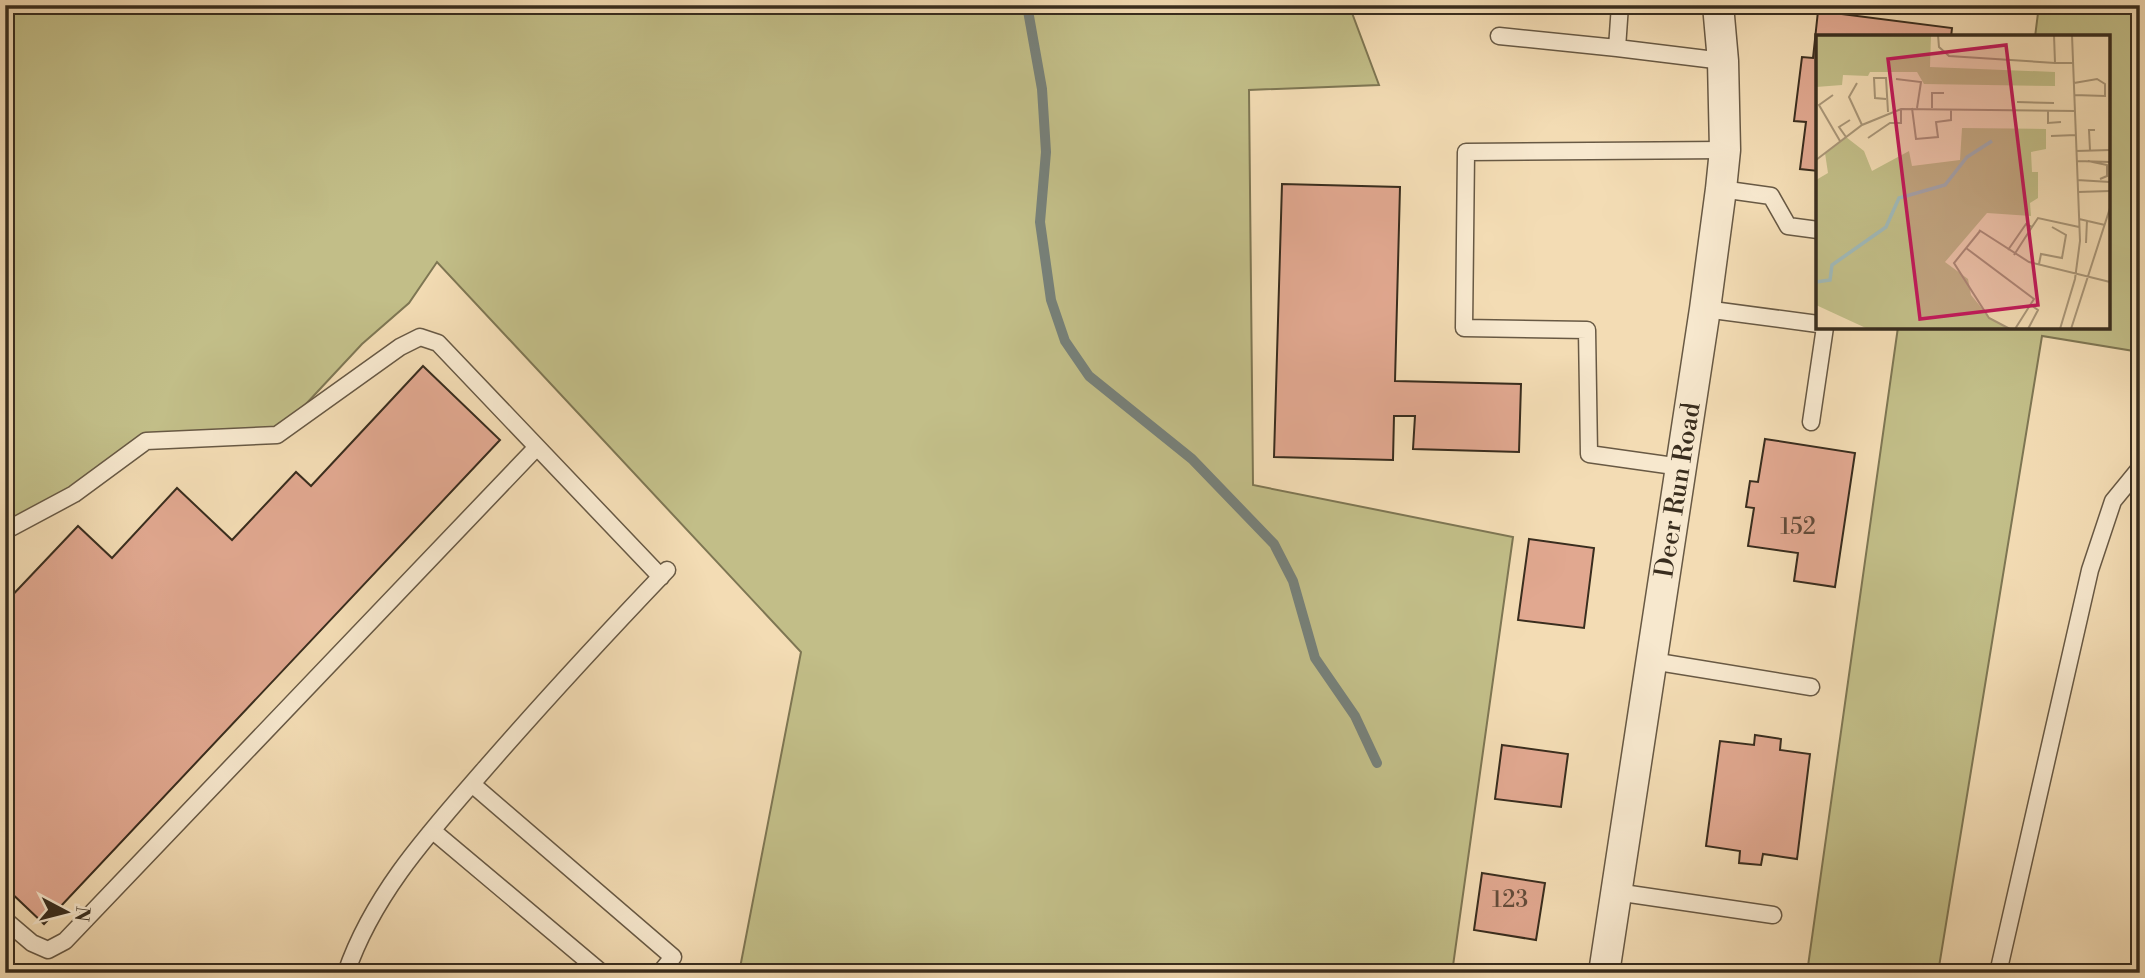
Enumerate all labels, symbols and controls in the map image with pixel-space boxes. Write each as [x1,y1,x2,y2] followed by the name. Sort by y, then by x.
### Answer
[1816,35,2110,329] inset map
[1648,400,1708,580] street label: Deer Run Road
[1780,513,1816,541] house number: 152
[32,876,102,946] north arrow
[1492,886,1528,914] house number: 123
[69,905,95,923] text: N

